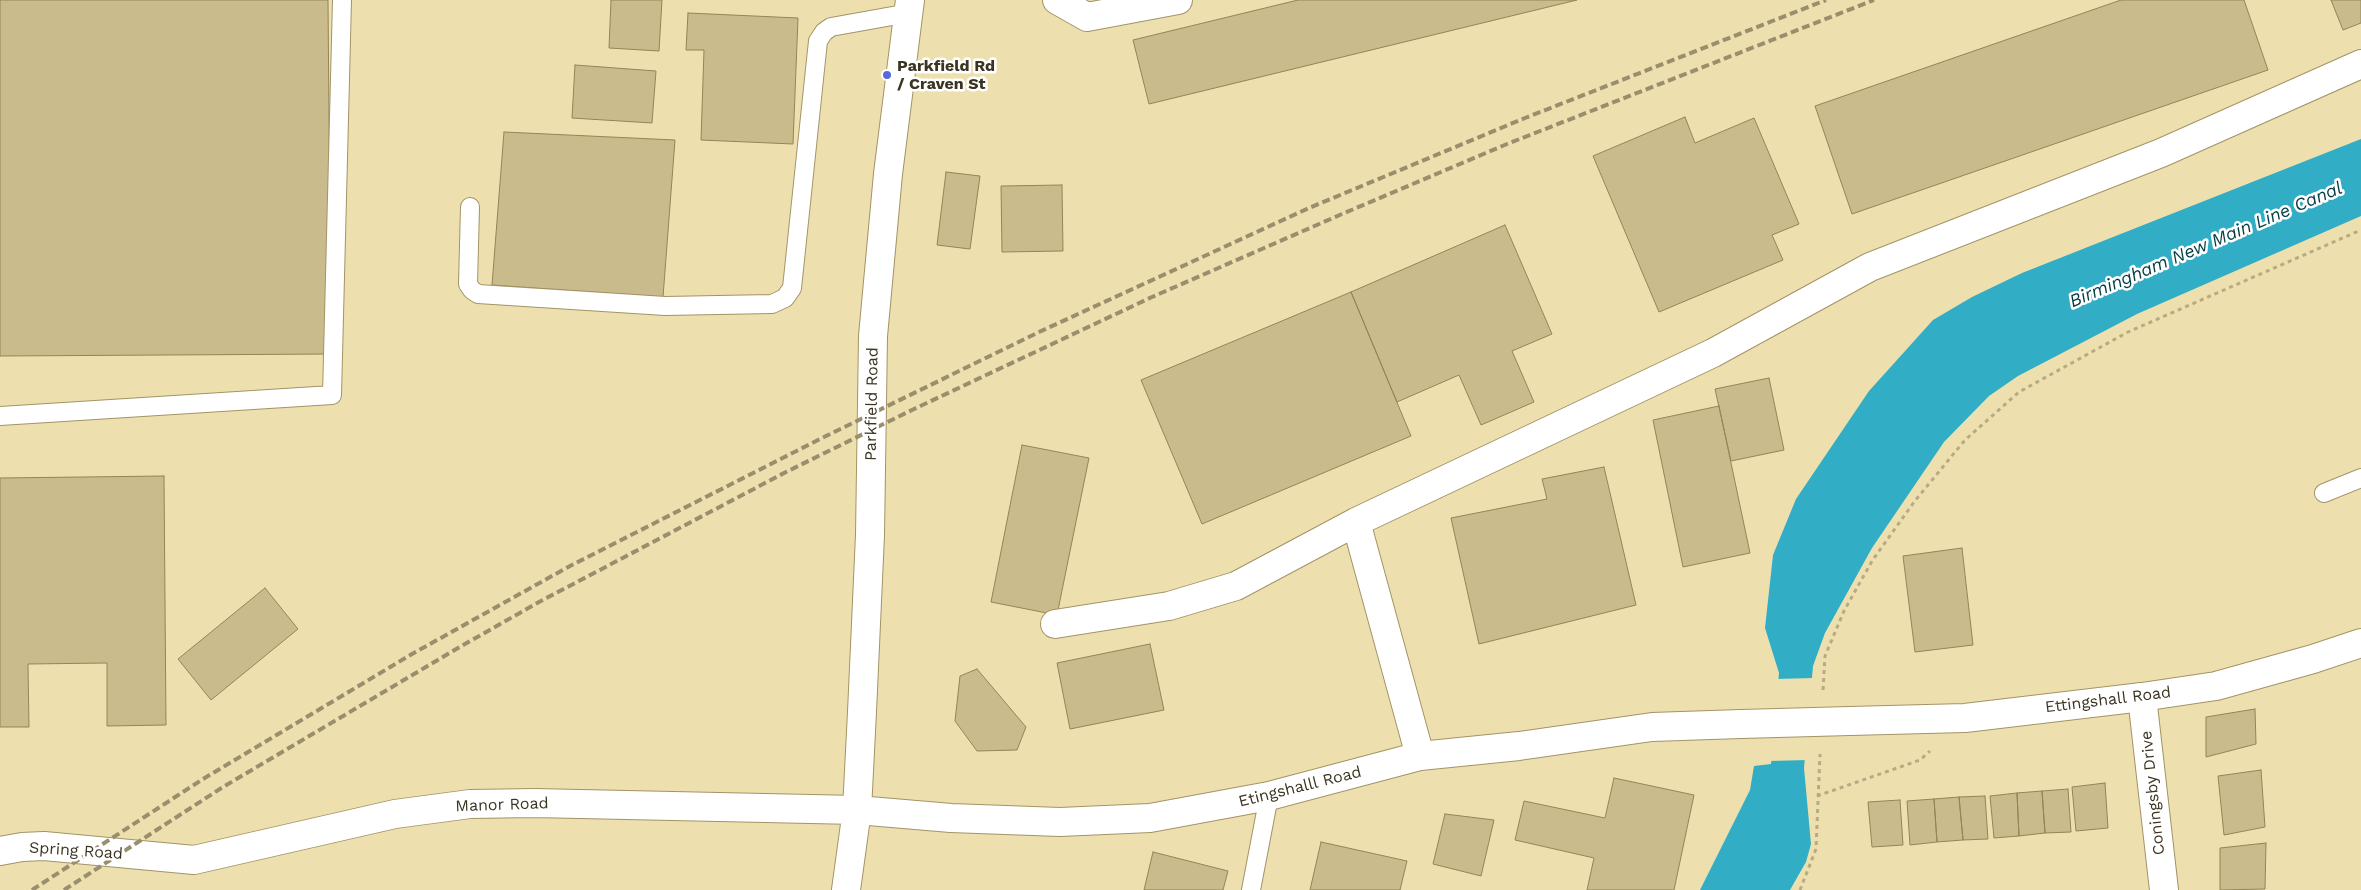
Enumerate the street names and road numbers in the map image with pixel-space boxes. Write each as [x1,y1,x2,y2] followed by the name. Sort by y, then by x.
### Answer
[861,347,883,461] street label: Parkfield Road
[2044,683,2172,717] street label: Ettingshall Road
[2137,730,2169,856] street label: Coningsby Drive
[1237,762,1363,812] street label: Etingshalll Road
[455,794,549,816] street label: Manor Road
[28,838,124,864] street label: Spring Road

